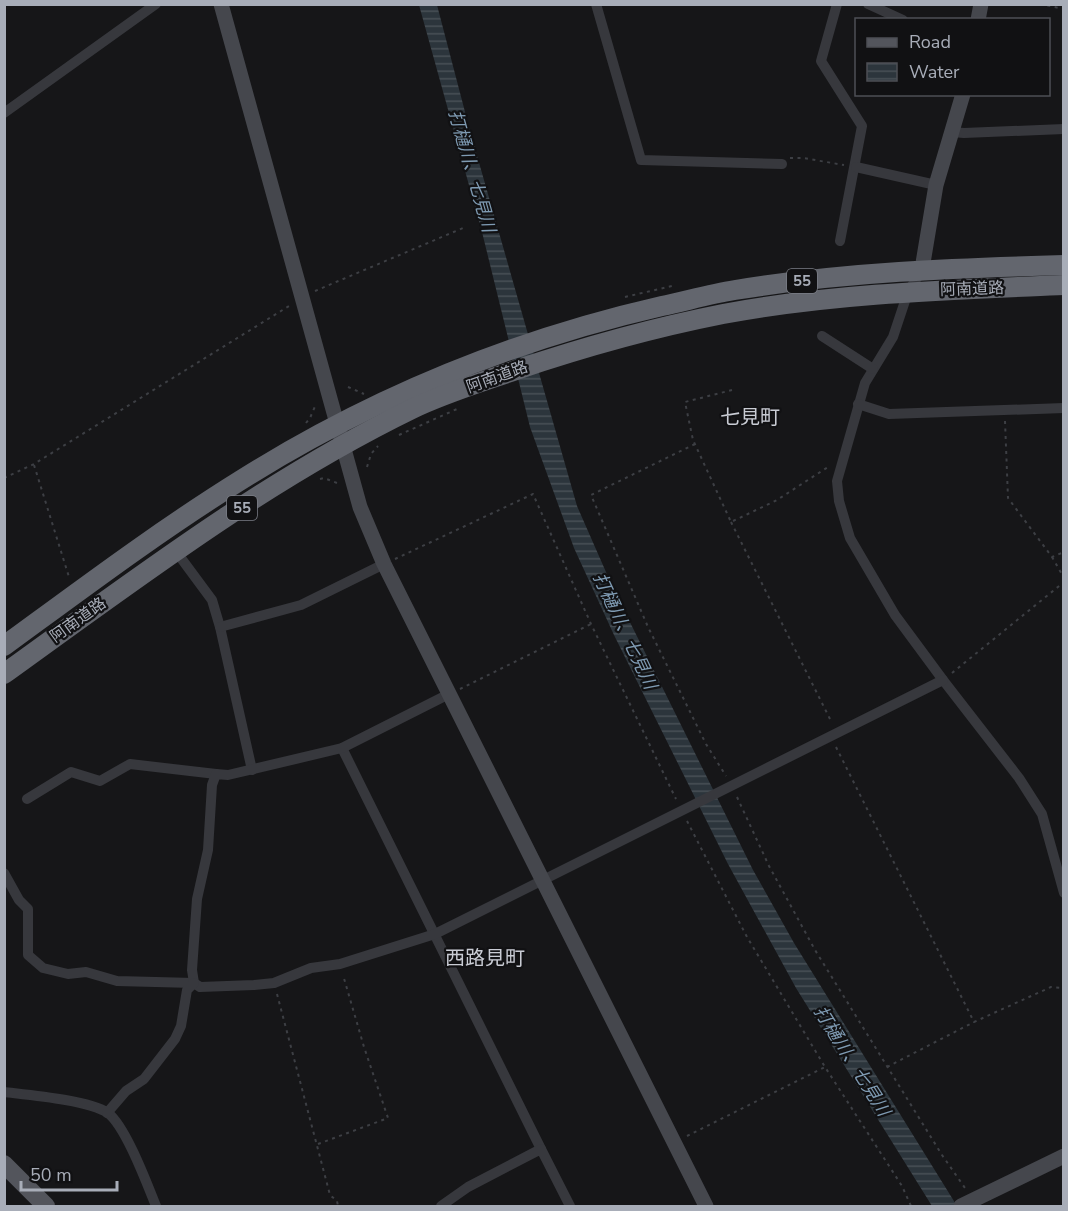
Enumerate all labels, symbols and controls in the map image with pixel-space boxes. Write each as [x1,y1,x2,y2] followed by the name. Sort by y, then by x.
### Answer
[855,18,1050,96] legend
[909,30,951,54] text: Road
[909,60,960,84] text: Water
[443,107,501,237] water label: 打樋川、七見川
[787,269,817,293] road number: 55
[940,277,1004,301] street label: 阿南道路
[463,356,531,398] street label: 阿南道路
[720,404,780,431] district label: 七見町
[227,496,257,520] road number: 55
[587,569,663,695] water label: 打樋川、七見川
[46,592,110,648] street label: 阿南道路
[445,945,525,972] district label: 西路見町
[808,1001,897,1122] water label: 打樋川、七見川
[21,1154,117,1192] scale bar
[30,1163,72,1187] text: 50 m

